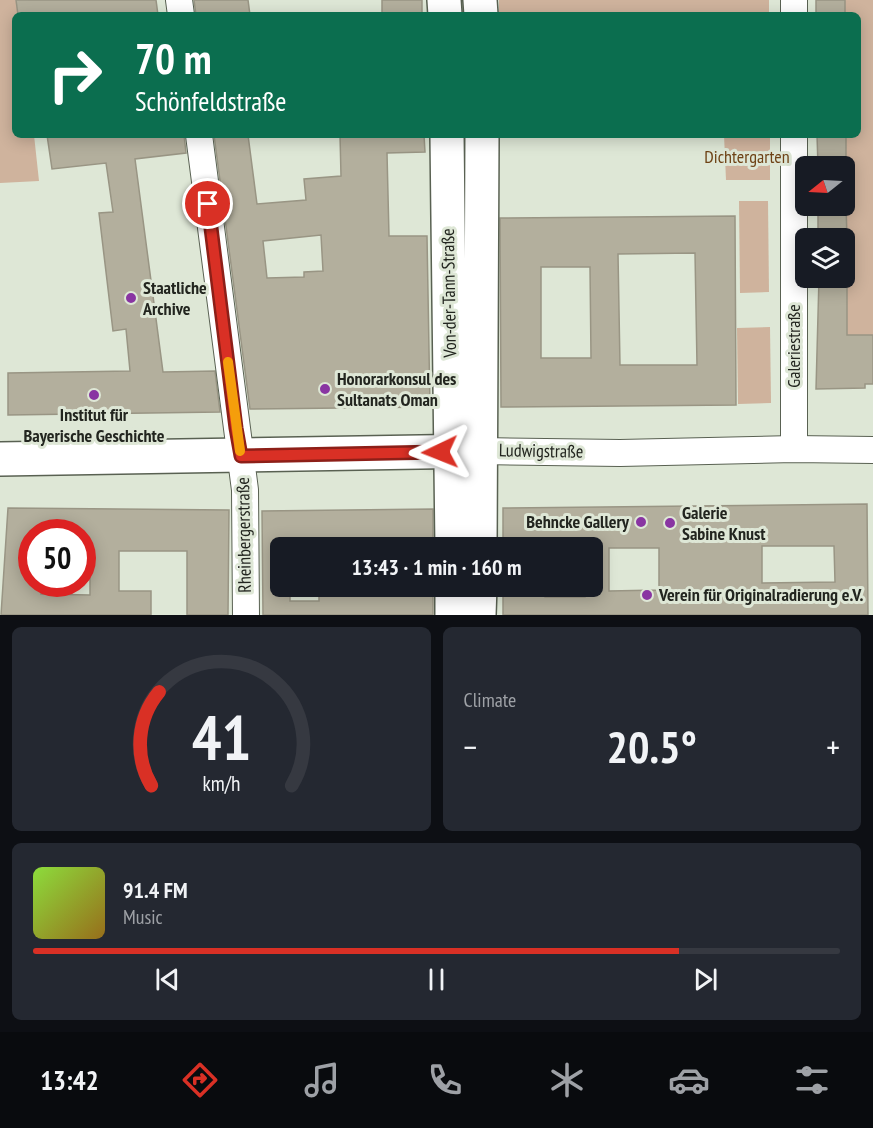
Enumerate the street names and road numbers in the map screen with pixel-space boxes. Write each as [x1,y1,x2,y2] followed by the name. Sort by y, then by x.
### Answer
[436,228,461,359] street label: Von-der-Tann-Straße
[782,304,805,388] street label: Galeriestraße
[499,438,583,463] street label: Ludwigstraße
[231,477,256,593] street label: Rheinbergerstraße

